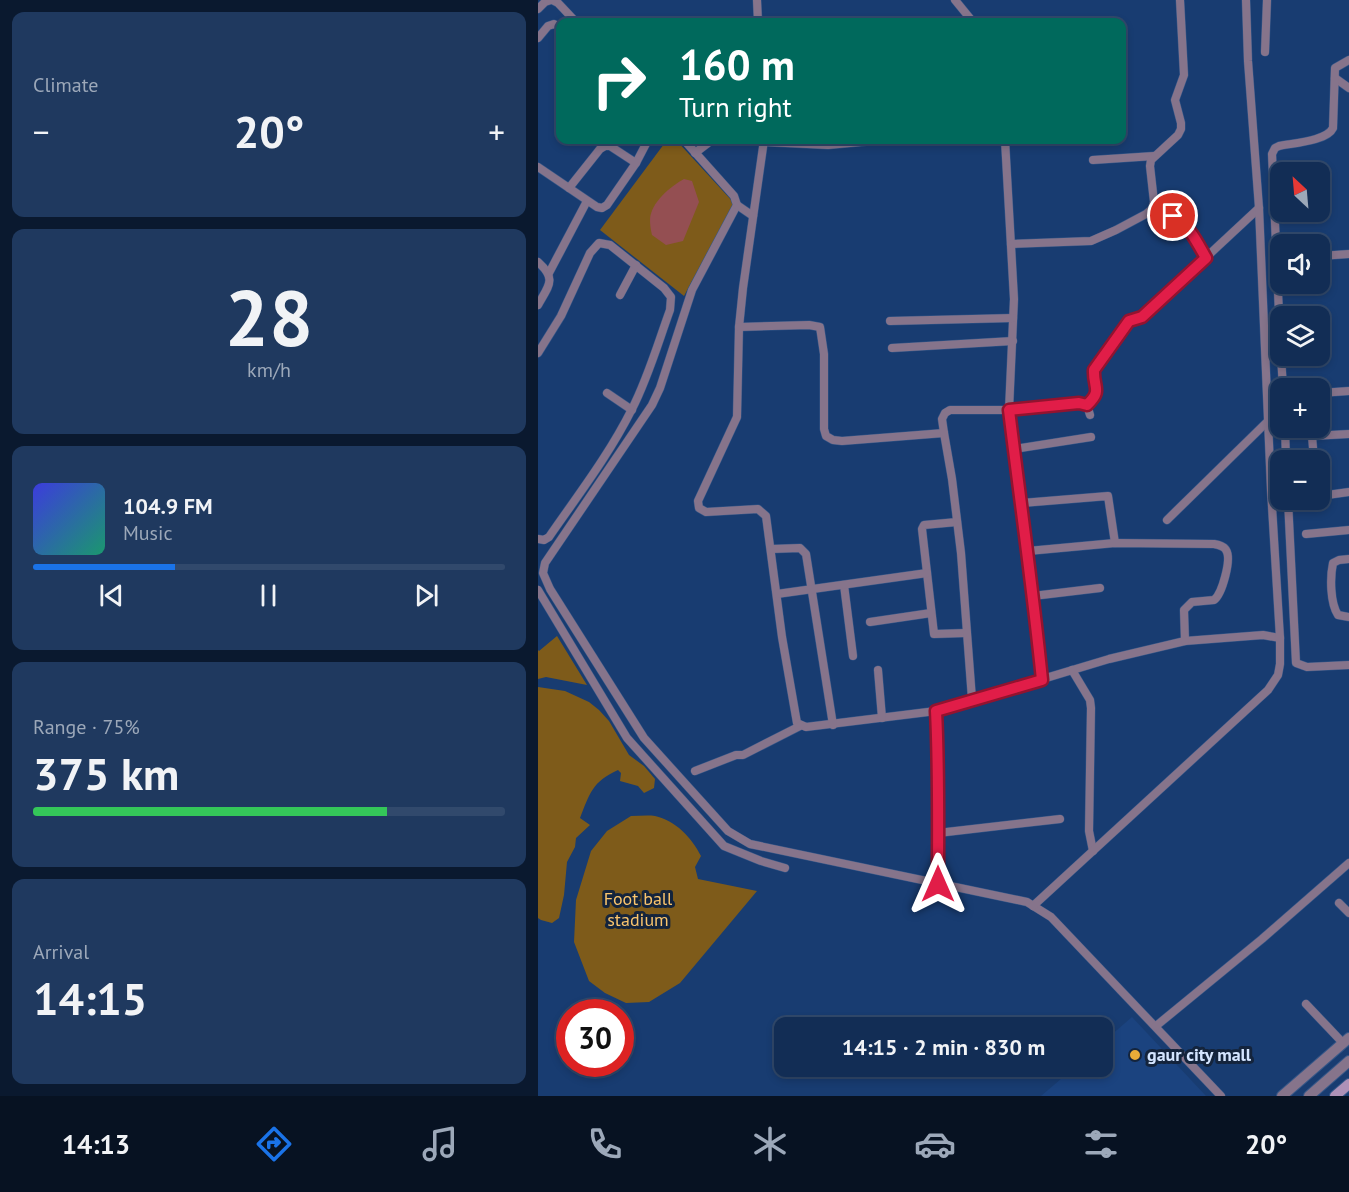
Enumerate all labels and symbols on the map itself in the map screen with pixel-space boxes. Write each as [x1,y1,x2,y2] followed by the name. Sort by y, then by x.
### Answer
[1270,162,1330,222] north arrow
[1147,190,1198,241] pin
[906,852,970,916] position arrow
[604,887,673,931] park label: Foot ball stadium
[556,999,634,1077] speed limit sign: 30
[1147,1043,1252,1066] place label: gaur city mall
[1128,1048,1142,1062] marker: gaur city mall

